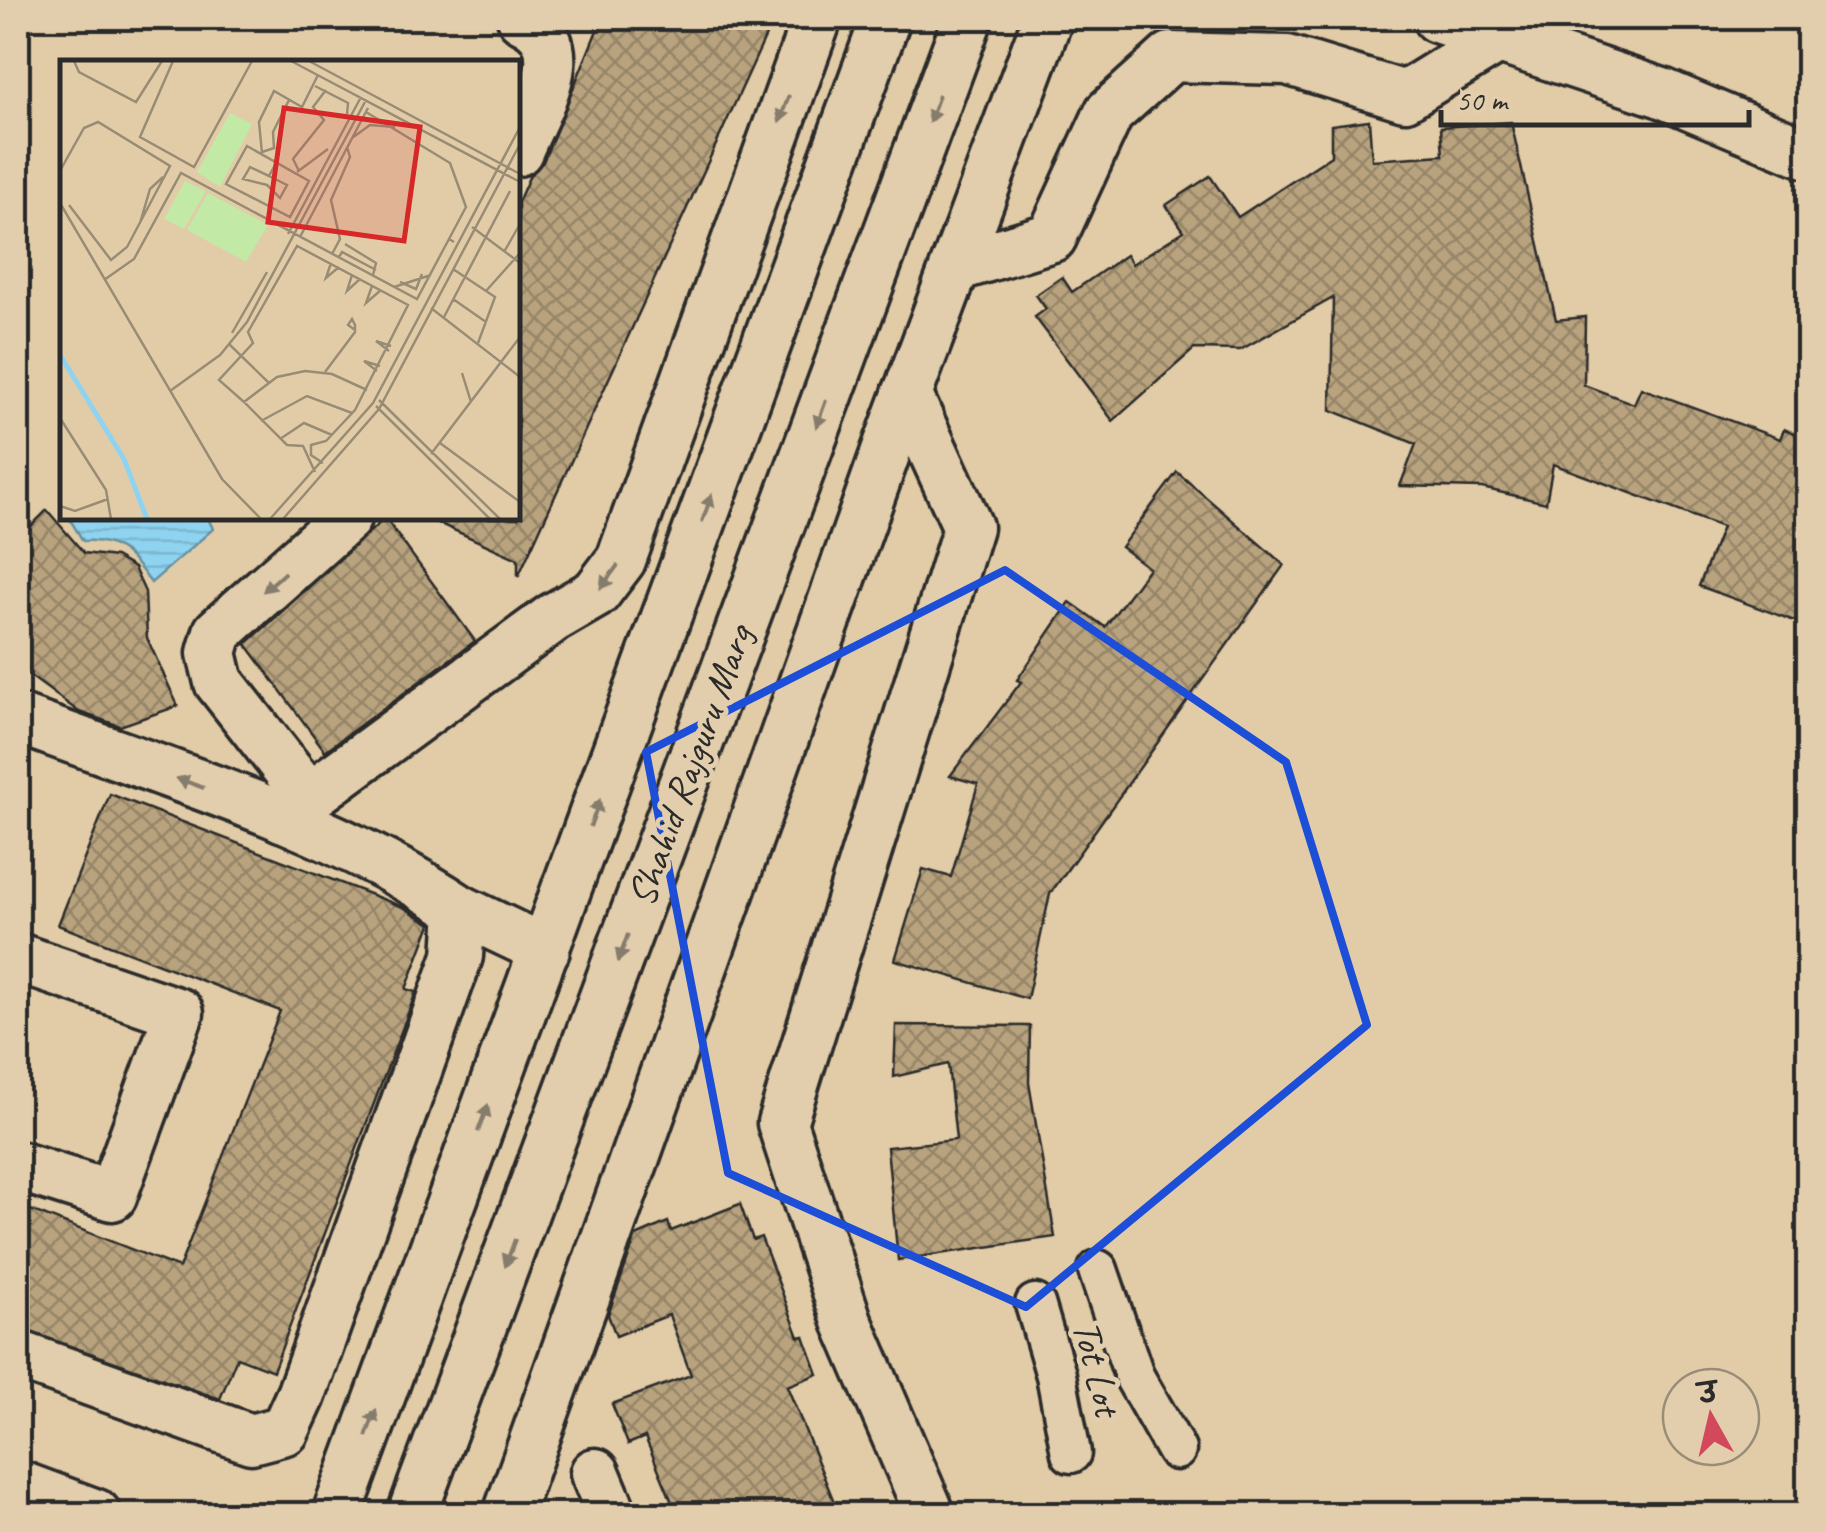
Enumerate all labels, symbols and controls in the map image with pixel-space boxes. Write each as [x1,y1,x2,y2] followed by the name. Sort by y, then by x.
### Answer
[60,60,520,520] inset map
[1441,65,1748,127] scale bar
[1456,81,1509,119] text: 50 m
[926,94,941,124] one-way arrow
[776,95,791,125] one-way arrow
[813,399,828,429] one-way arrow
[700,492,715,522] one-way arrow
[599,563,620,589] one-way arrow
[262,571,287,593] one-way arrow
[616,616,765,913] street label: Shahid Rajguru Marg
[175,775,205,790] one-way arrow
[588,798,603,828] one-way arrow
[615,933,630,963] one-way arrow
[476,1103,491,1133] one-way arrow
[502,1238,517,1268] one-way arrow
[1061,1315,1134,1424] street label: Tot Lot
[1661,1367,1761,1467] north arrow
[1693,1374,1722,1412] text: उ
[364,1408,379,1438] one-way arrow

